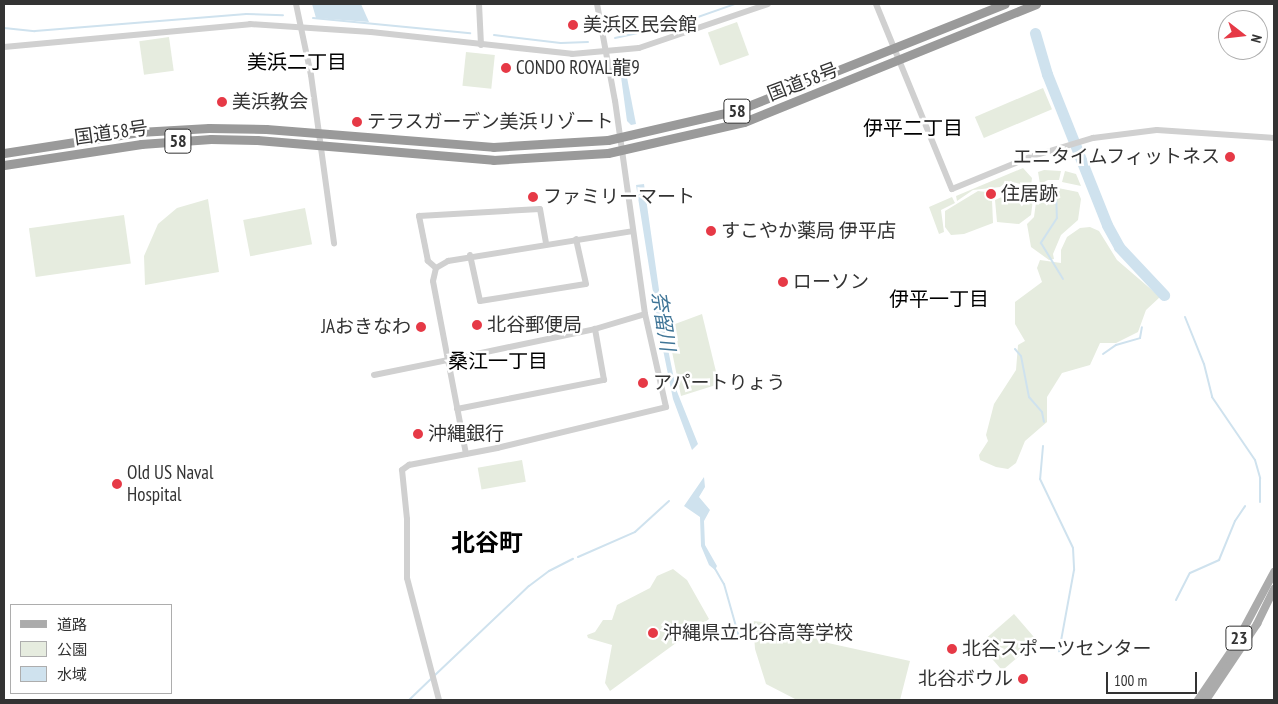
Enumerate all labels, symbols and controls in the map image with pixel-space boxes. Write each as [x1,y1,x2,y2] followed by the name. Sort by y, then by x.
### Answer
[1218,10,1268,60] north arrow
[583,14,697,36] place label: 美浜区民会館
[567,19,579,31] marker: 美浜区民会館
[1247,33,1266,45] text: N
[247,50,347,74] district label: 美浜二丁目
[516,57,640,79] place label: CONDO ROYAL龍9
[764,58,842,106] street label: 国道58号
[500,62,512,74] marker: CONDO ROYAL龍9
[232,91,308,113] place label: 美浜教会
[723,95,751,126] road number: 58
[216,96,228,108] marker: 美浜教会
[367,111,614,133] place label: テラスガーデン美浜リゾート
[351,116,363,128] marker: テラスガーデン美浜リゾート
[863,116,963,140] district label: 伊平二丁目
[73,117,149,149] street label: 国道58号
[164,125,192,156] road number: 58
[1011,146,1220,168] place label: エニタイムフィットネス
[1224,151,1236,163] marker: エニタイムフィットネス
[1001,183,1058,205] place label: 住居跡
[543,186,695,208] place label: ファミリーマート
[985,188,997,200] marker: 住居跡
[527,191,539,203] marker: ファミリーマート
[721,220,896,242] place label: すこやか薬局 伊平店
[705,225,717,237] marker: すこやか薬局 伊平店
[793,271,869,293] place label: ローソン
[777,276,789,288] marker: ローソン
[889,287,989,311] district label: 伊平一丁目
[646,289,680,353] water label: 奈留川
[487,314,582,336] place label: 北谷郵便局
[321,316,411,338] place label: JAおきなわ
[471,319,483,331] marker: 北谷郵便局
[415,321,427,333] marker: JAおきなわ
[448,349,548,373] district label: 桑江一丁目
[653,372,786,394] place label: アパートりょう
[637,377,649,389] marker: アパートりょう
[428,423,504,445] place label: 沖縄銀行
[412,428,424,440] marker: 沖縄銀行
[127,462,213,506] place label: Old US Naval Hospital
[111,478,123,490] marker: Old US Naval Hospital
[451,529,523,557] district label: 北谷町
[10,604,172,694] legend
[57,615,87,634] text: 道路
[663,622,853,644] place label: 沖縄県立北谷高等学校
[1225,622,1253,654] road number: 23
[647,627,659,639] marker: 沖縄県立北谷高等学校
[962,638,1152,660] place label: 北谷スポーツセンター
[57,640,87,659] text: 公園
[946,643,958,655] marker: 北谷スポーツセンター
[1108,662,1199,694] scale bar
[57,665,87,684] text: 水域
[918,668,1013,690] place label: 北谷ボウル
[1114,671,1147,690] text: 100 m
[1017,673,1029,685] marker: 北谷ボウル

